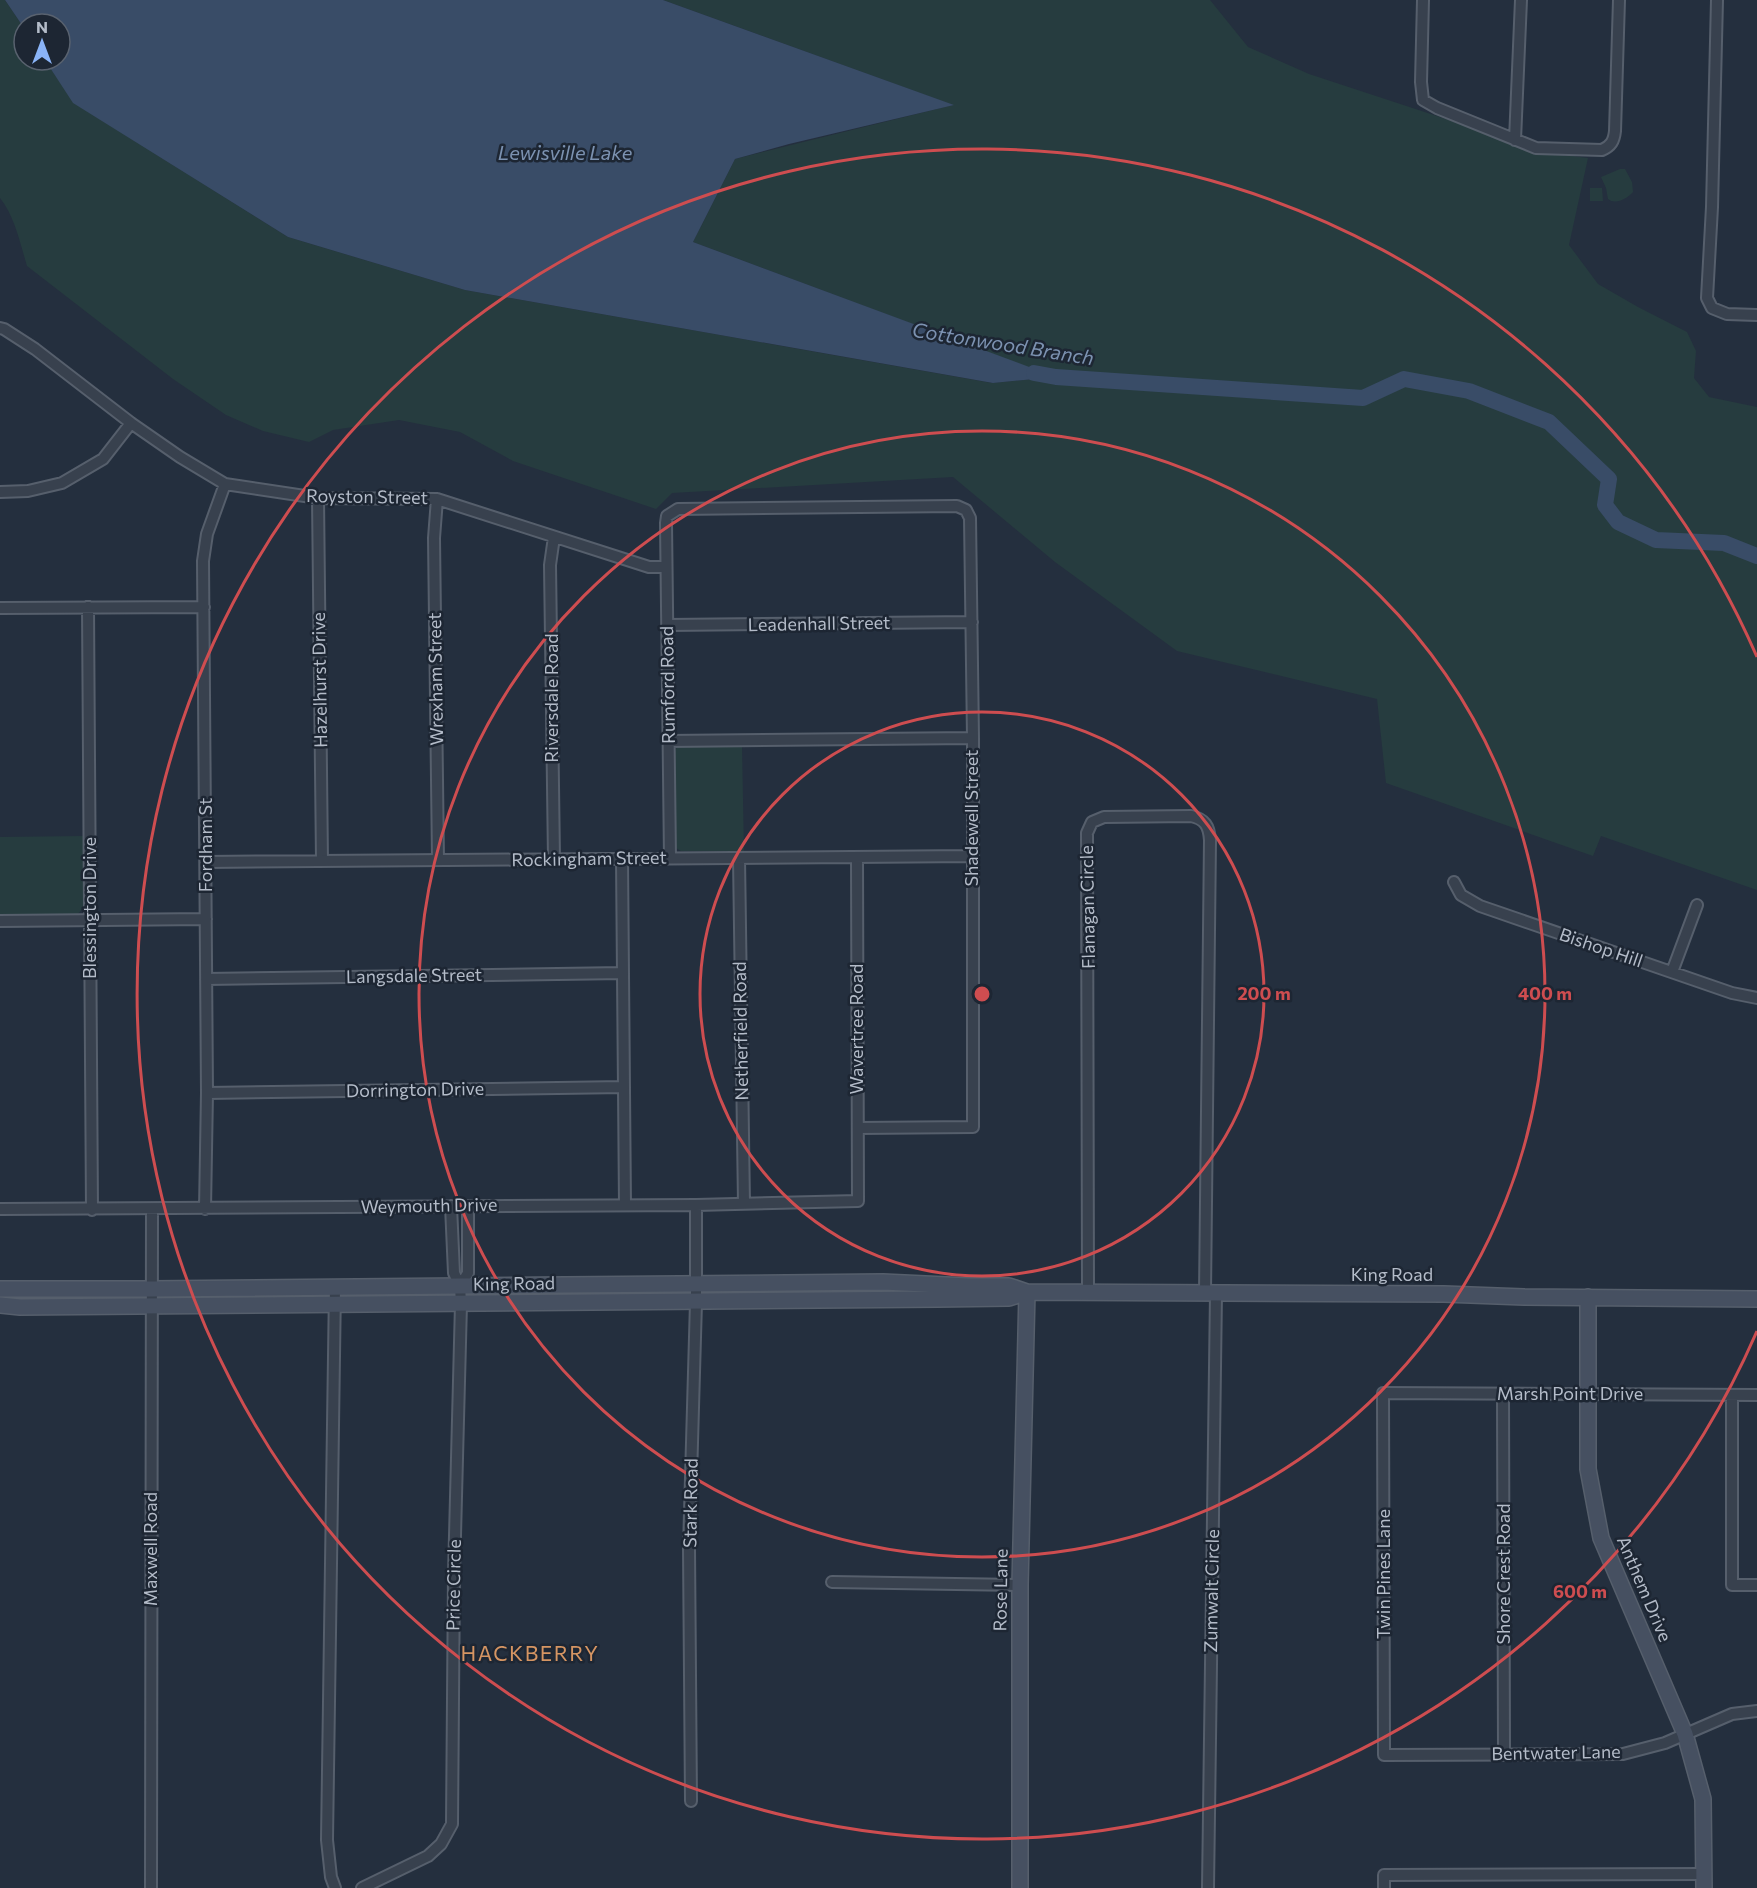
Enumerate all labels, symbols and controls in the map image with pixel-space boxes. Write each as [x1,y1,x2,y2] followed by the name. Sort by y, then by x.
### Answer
[12,12,72,72] north arrow
[36,17,48,36] text: N
[498,140,633,164] water label: Lewisville Lake
[911,317,1096,369] water label: Cottonwood Branch
[306,484,428,508] street label: Royston Street
[747,611,890,635] street label: Leadenhall Street
[307,612,331,748] street label: Hazelhurst Drive
[423,612,447,746] street label: Wrexham Street
[655,626,679,744] street label: Rumford Road
[540,633,562,763] street label: Riversdale Road
[960,750,982,887] street label: Shadewell Street
[194,798,216,892] street label: Fordham St
[78,837,100,979] street label: Blessington Drive
[1075,845,1099,969] street label: Flanagan Circle
[511,846,667,870] street label: Rockingham Street
[1557,923,1646,972] street label: Bishop Hill
[728,961,752,1101] street label: Netherfield Road
[346,963,482,987] street label: Langsdale Street
[845,964,867,1094] street label: Wavertree Road
[1237,982,1291,1004] text: 200 m
[1518,982,1572,1004] text: 400 m
[972,984,992,1004] centre of rings
[346,1077,484,1101] street label: Dorrington Drive
[360,1193,498,1217] street label: Weymouth Drive
[1351,1263,1433,1285] street label: King Road
[473,1271,555,1295] street label: King Road
[1497,1382,1643,1404] street label: Marsh Point Drive
[678,1458,702,1548] street label: Stark Road
[139,1492,161,1606] street label: Maxwell Road
[1492,1503,1514,1645] street label: Shore Crest Road
[1372,1509,1394,1639] street label: Twin Pines Lane
[1199,1529,1223,1653] street label: Zumwalt Circle
[1613,1533,1677,1645] street label: Anthem Drive
[441,1539,465,1631] street label: Price Circle
[988,1548,1012,1632] street label: Rose Lane
[1553,1580,1607,1602] text: 600 m
[461,1640,599,1665] district label: HACKBERRY
[1491,1740,1621,1764] street label: Bentwater Lane

